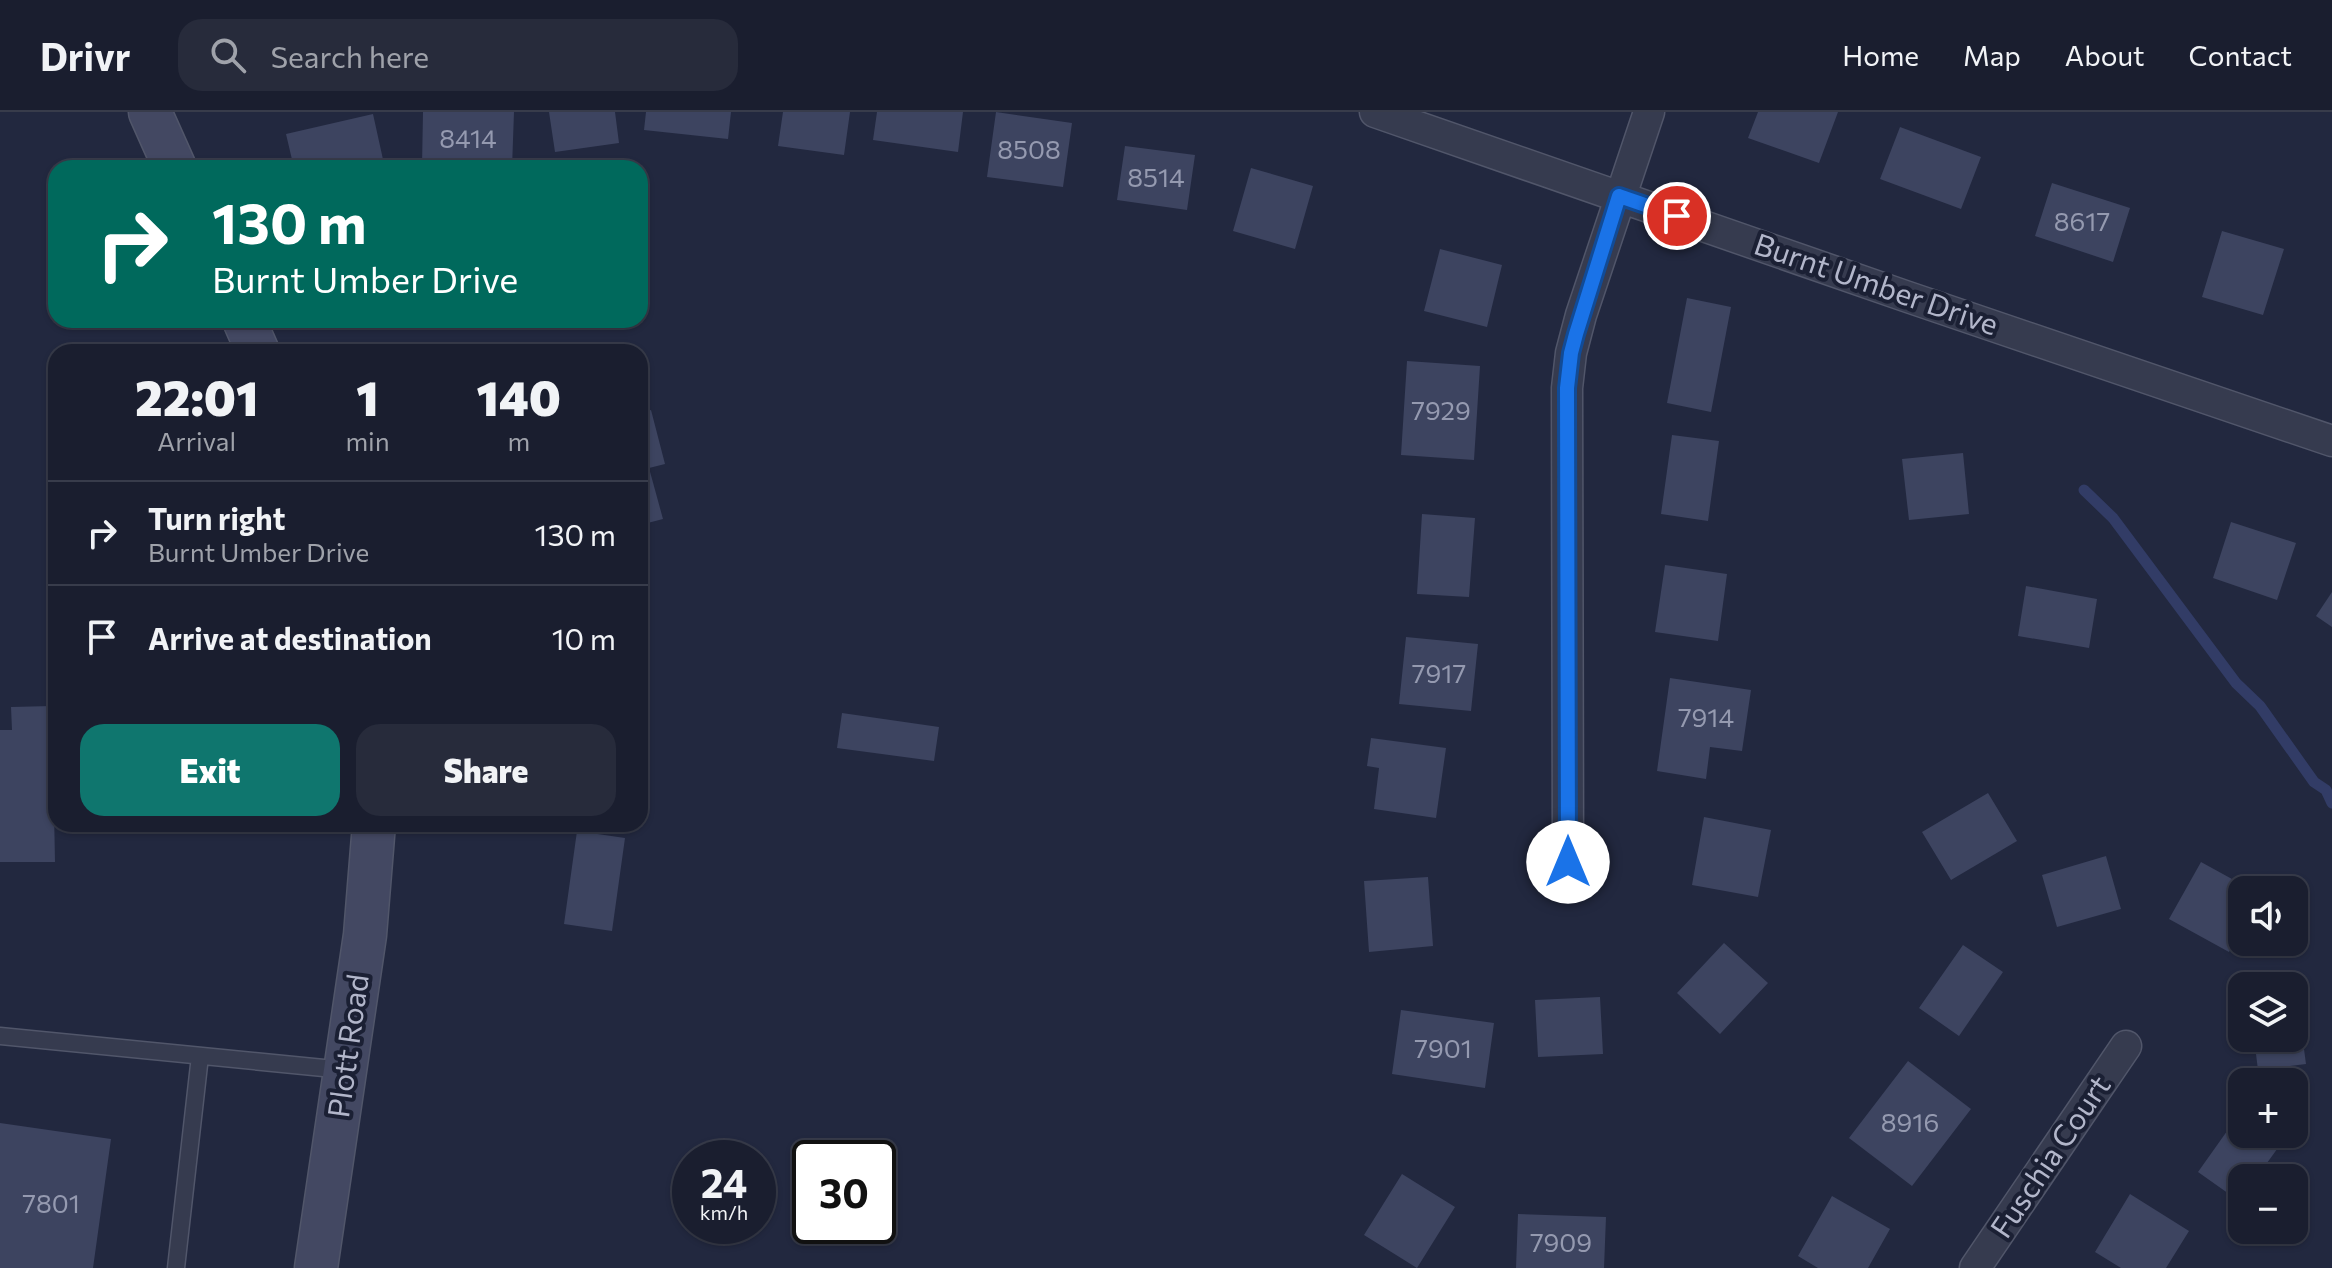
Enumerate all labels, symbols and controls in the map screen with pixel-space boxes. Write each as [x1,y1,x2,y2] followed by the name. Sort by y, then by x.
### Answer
[178,19,738,91] search box
[40,32,130,79] text: Drivr
[206,33,250,77] icon: search
[270,37,429,74] text: Search here
[1842,38,1919,72] text: Home
[1963,38,2021,72] text: Map
[2065,38,2145,72] text: About
[2189,38,2292,72] text: Contact
[439,122,497,153] house number: 8414
[997,133,1061,164] house number: 8508
[1127,161,1185,192] house number: 8514
[1643,182,1711,250] pin
[212,187,367,256] text: 130 m
[80,192,184,296] icon: right
[1655,194,1699,238] icon: arrive
[2054,205,2110,236] house number: 8617
[1750,224,2003,342] street label: Burnt Umber Drive
[212,256,518,300] text: Burnt Umber Drive
[135,367,258,426] text: 22:01
[356,367,379,426] text: 1
[477,367,561,426] text: 140
[1411,394,1471,425] house number: 7929
[157,425,236,456] text: Arrival
[345,425,390,456] text: min
[507,425,530,456] text: m
[148,499,285,536] text: Turn right
[80,511,124,555] icon: right
[535,515,616,552] text: 130 m
[148,536,369,567] text: Burnt Umber Drive
[80,615,124,659] icon: arrive
[148,619,432,656] text: Arrive at destination
[552,619,616,656] text: 10 m
[1412,657,1466,688] house number: 7917
[1678,701,1734,732] house number: 7914
[80,724,340,816] button: Exit
[356,724,616,816] button: Share
[1526,820,1610,904] position arrow
[2228,876,2308,1244] map controls
[2228,876,2308,956] button: sound
[318,971,375,1120] street label: Plott Road
[2228,972,2308,1052] button: layers
[1414,1032,1472,1063] house number: 7901
[1981,1067,2117,1244] street label: Fuschia Court
[2228,1068,2308,1148] button: +
[1881,1106,1939,1137] house number: 8916
[792,1140,896,1244] speed limit sign: 30
[701,1157,747,1206] text: 24
[2228,1164,2308,1244] button: −
[22,1187,80,1218] house number: 7801
[700,1200,748,1224] text: km/h
[1530,1226,1592,1257] house number: 7909

